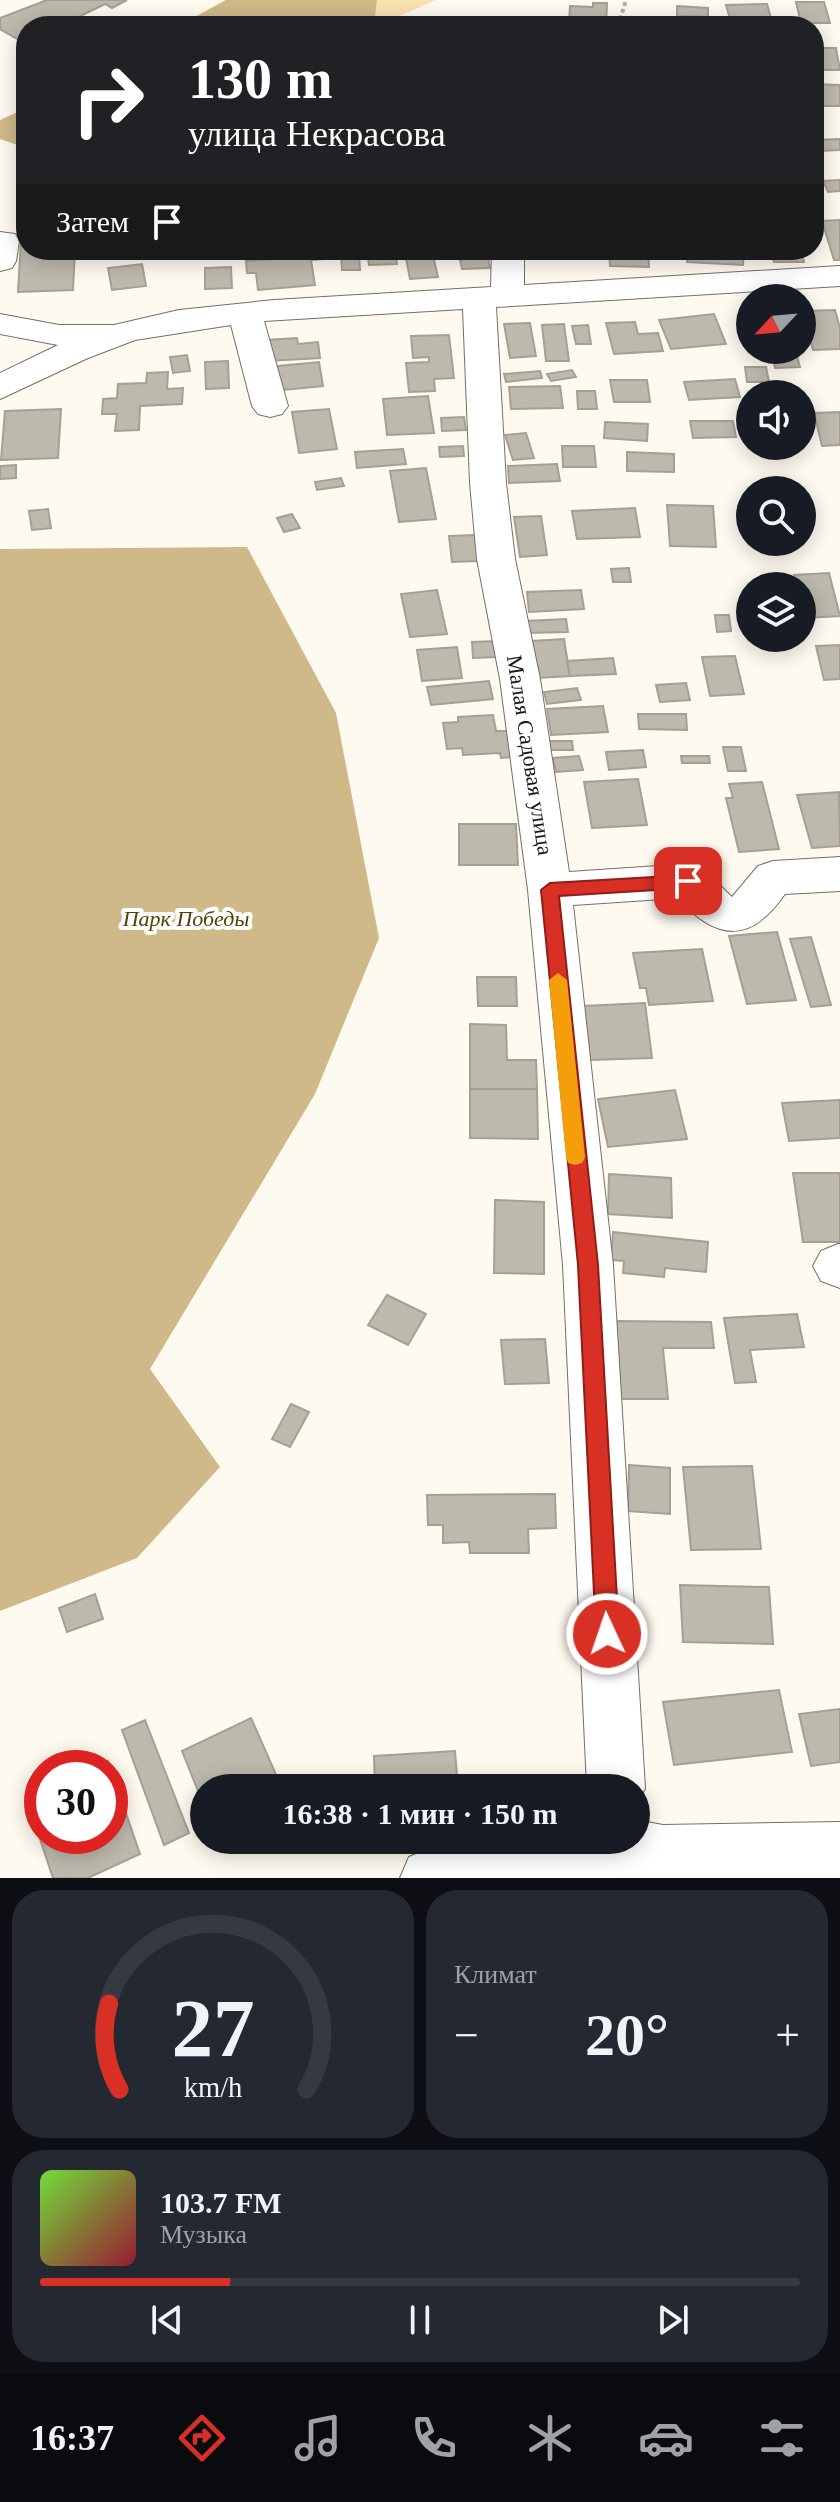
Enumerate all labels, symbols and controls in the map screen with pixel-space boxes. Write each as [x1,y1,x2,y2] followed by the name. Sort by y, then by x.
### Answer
[56,48,160,152] icon: right
[188,48,333,110] text: 130 m
[188,114,446,154] text: улица Некрасова
[145,200,189,244] icon: arrive
[56,205,129,238] text: Затем
[736,284,816,364] north arrow
[736,284,816,652] map controls
[736,380,816,460] button: sound
[736,476,816,556] button: search
[736,572,816,652] button: layers
[502,653,558,857] street label: Малая Садовая улица
[654,847,722,915] pin
[666,859,710,903] icon: arrive
[122,906,249,931] park label: Парк Победы
[565,1592,649,1676] position arrow
[24,1750,128,1854] speed limit sign: 30
[283,1797,558,1830] text: 16:38 · 1 мин · 150 m
[454,1960,537,1989] text: Климат
[171,1982,255,2074] text: 27
[585,2002,669,2068] text: 20°
[454,2011,479,2060] text: −
[775,2011,800,2060] text: +
[184,2072,242,2103] text: km/h
[160,2186,282,2219] text: 103.7 FM
[160,2220,247,2249] text: Музыка
[145,2298,189,2342] icon: previous
[398,2298,442,2342] icon: pause
[651,2298,695,2342] icon: next
[174,2410,230,2466] icon: directions
[290,2410,346,2466] icon: music
[406,2410,462,2466] icon: phone
[522,2410,578,2466] icon: climate
[638,2410,694,2466] icon: car
[754,2410,810,2466] icon: filters
[30,2418,114,2458] text: 16:37

